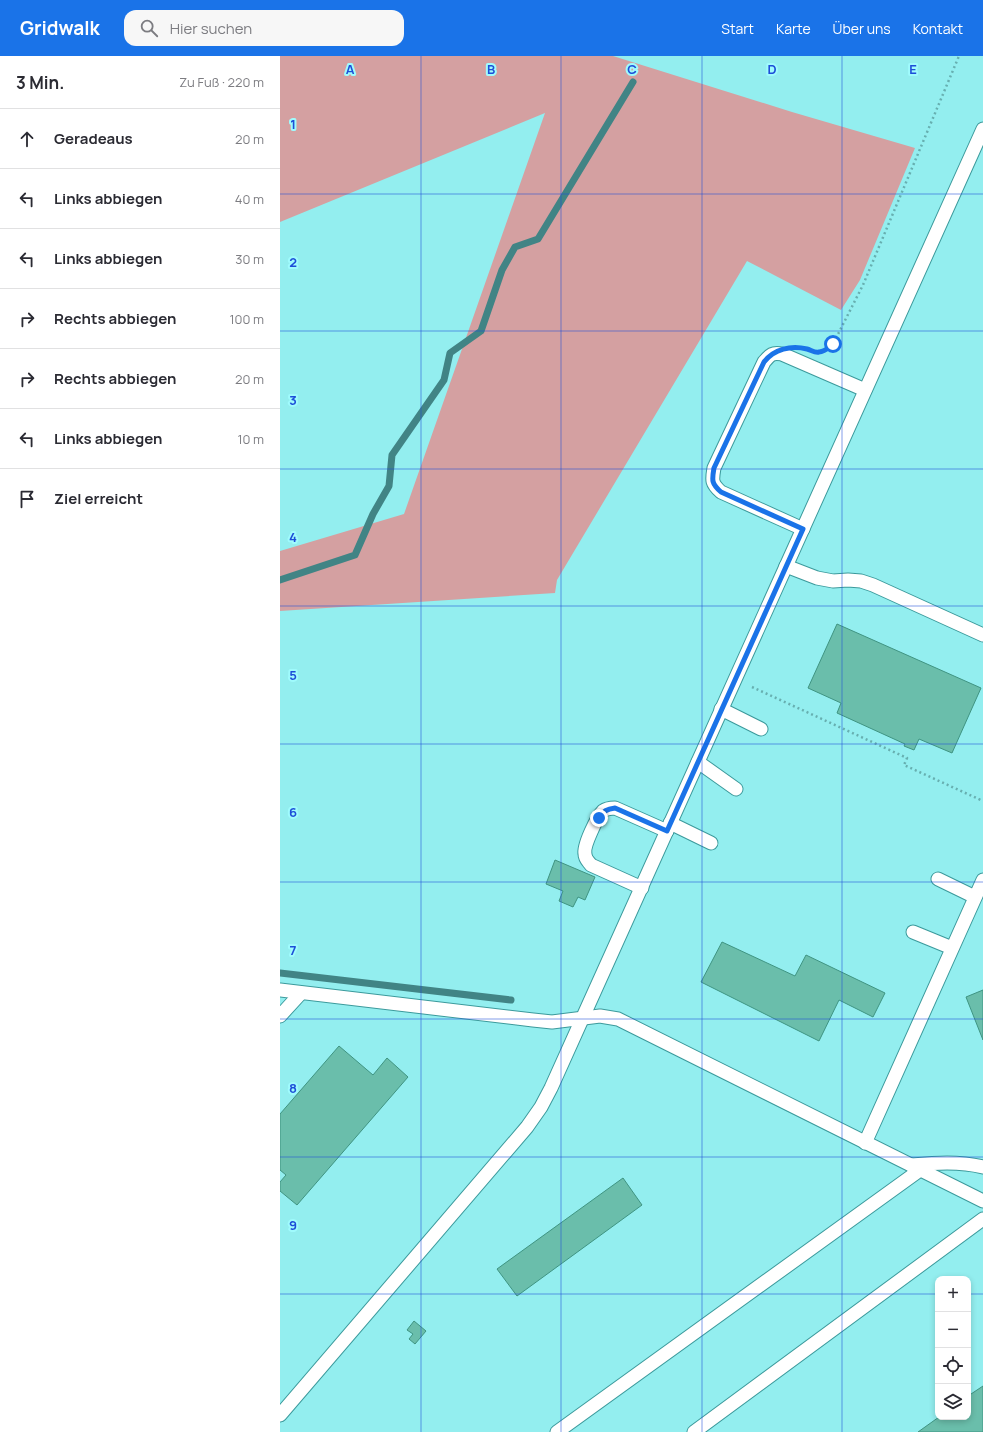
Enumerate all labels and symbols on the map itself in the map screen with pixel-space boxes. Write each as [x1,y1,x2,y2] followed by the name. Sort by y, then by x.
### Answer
[346,60,355,78] text: A
[487,60,495,78] text: B
[627,60,637,78] text: C
[767,60,777,78] text: D
[909,60,917,78] text: E
[290,115,296,133] text: 1
[289,253,297,271] text: 2
[824,335,842,353] route start
[289,391,297,409] text: 3
[289,528,297,546] text: 4
[289,666,297,684] text: 5
[289,803,297,821] text: 6
[590,809,608,827] route end
[290,941,297,959] text: 7
[289,1079,297,1097] text: 8
[289,1216,297,1234] text: 9

